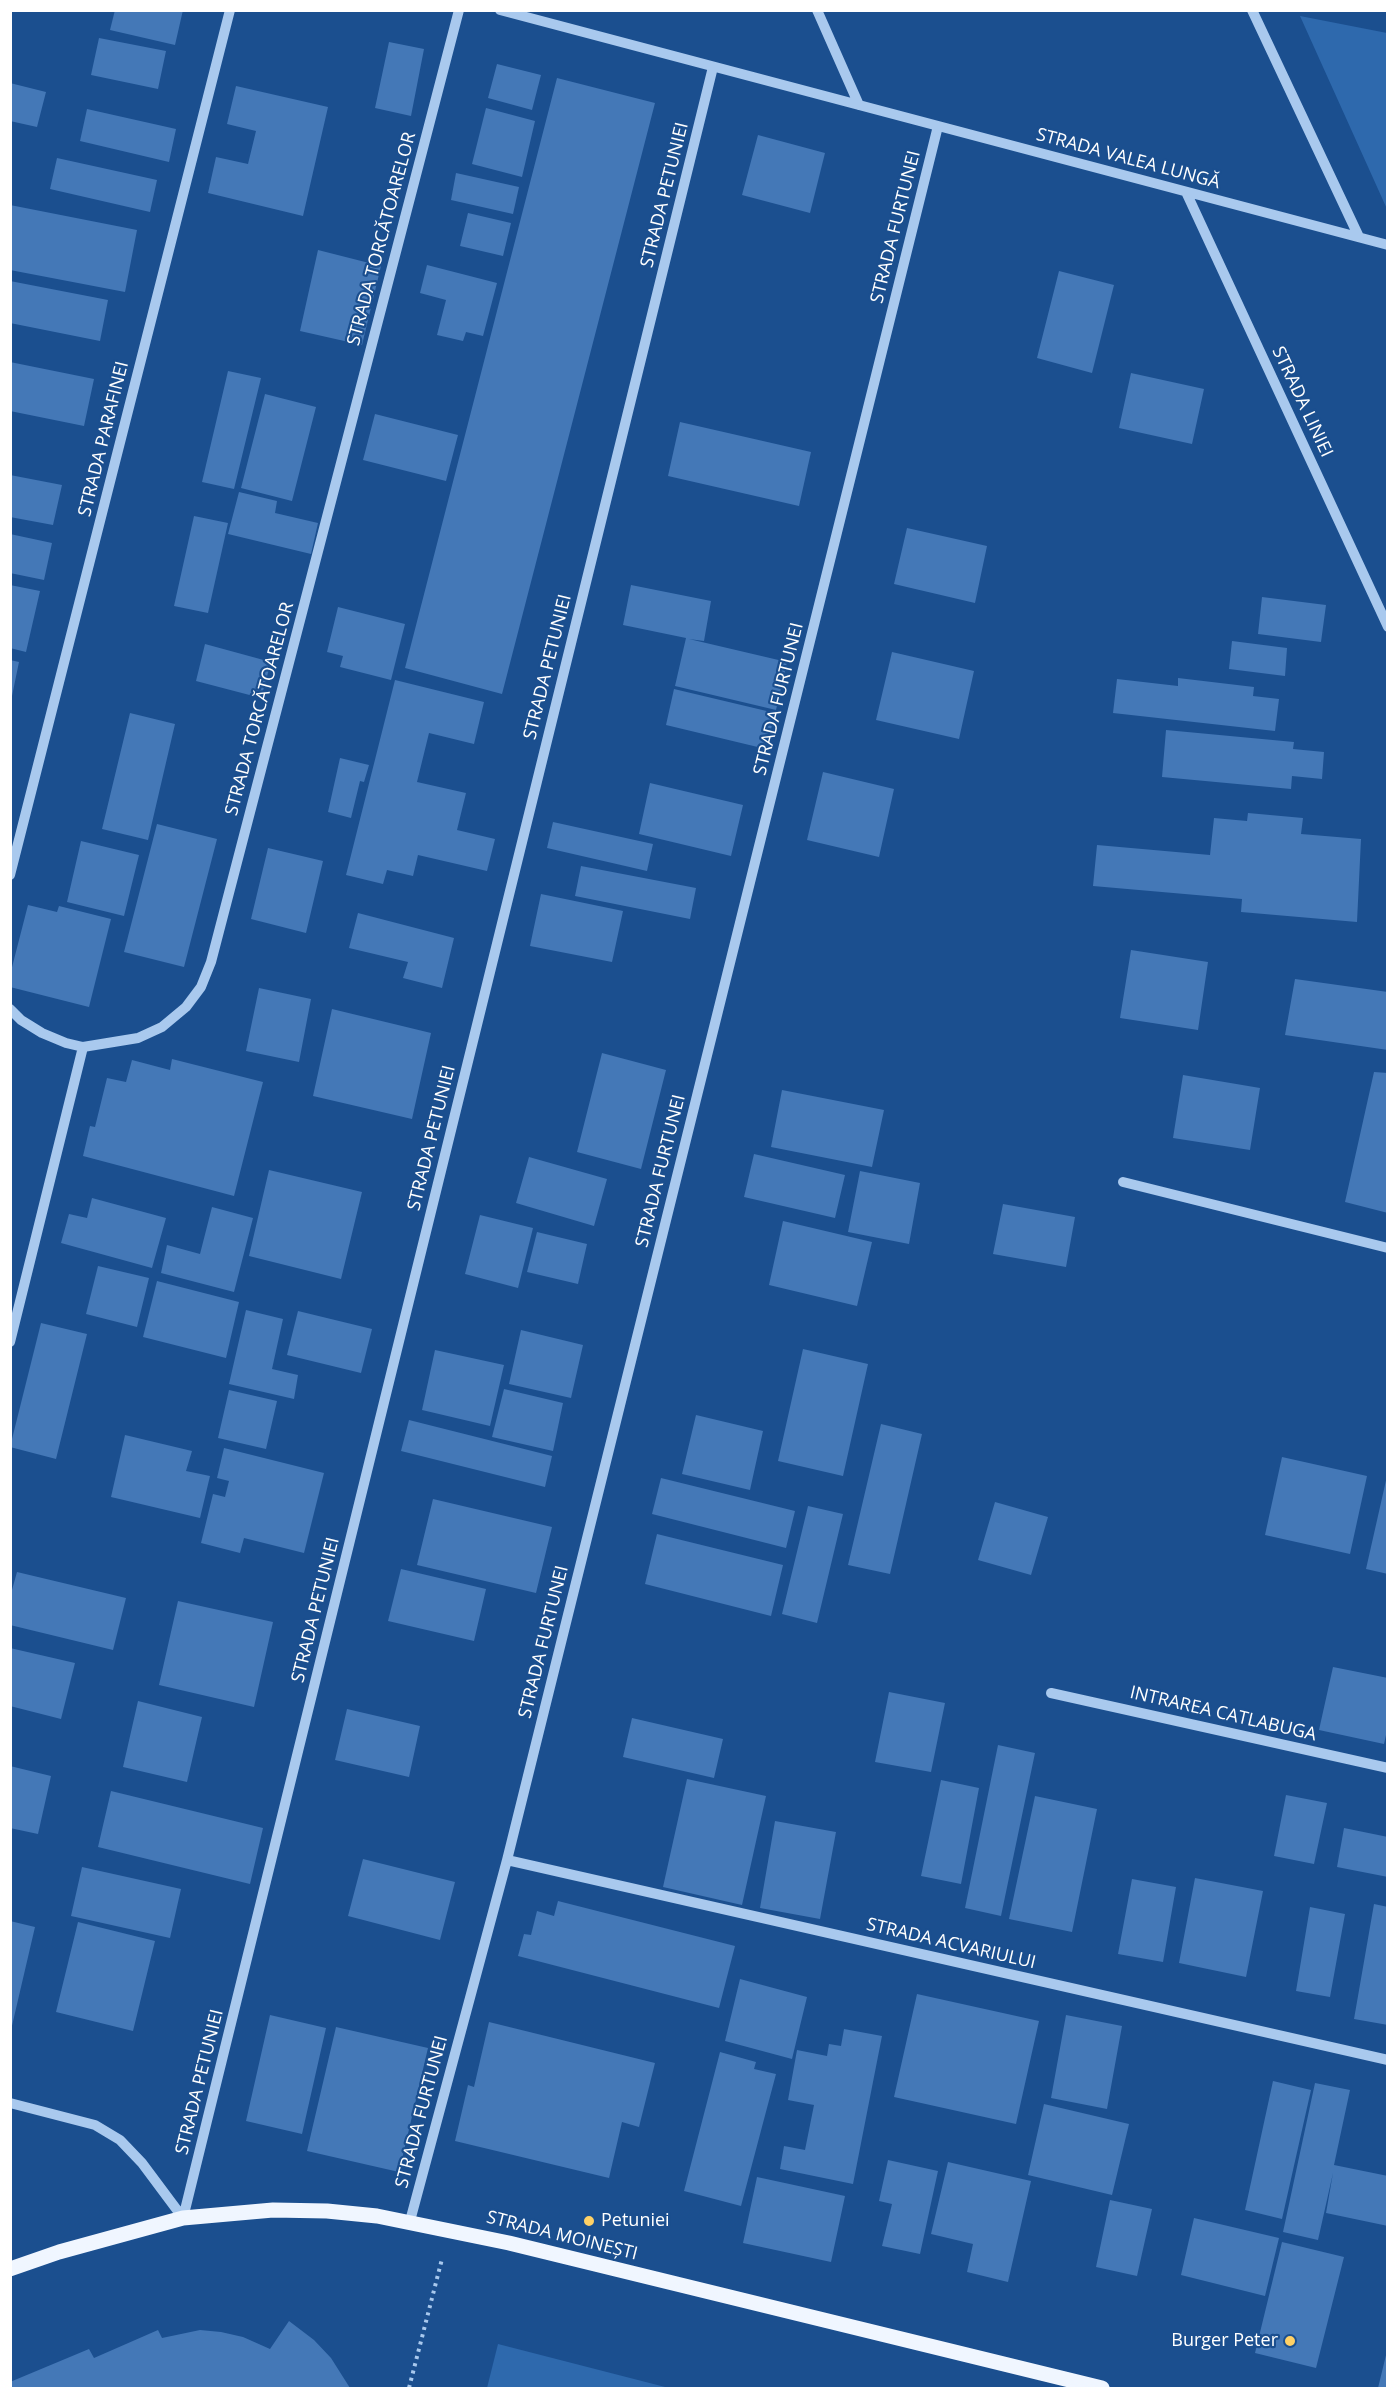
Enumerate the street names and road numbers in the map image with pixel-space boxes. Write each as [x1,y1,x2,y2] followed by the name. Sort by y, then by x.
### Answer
[637,120,693,270] street label: STRADA PETUNIEI
[1034,124,1222,194] street label: STRADA VALEA LUNGĂ
[343,130,421,348] street label: STRADA TORCĂTOARELOR
[867,148,925,306] street label: STRADA FURTUNEI
[1267,343,1337,461] street label: STRADA LINIEI
[74,359,134,519] street label: STRADA PARAFINEI
[520,592,576,742] street label: STRADA PETUNIEI
[221,600,299,818] street label: STRADA TORCĂTOARELOR
[750,620,808,778] street label: STRADA FURTUNEI
[404,1063,460,1213] street label: STRADA PETUNIEI
[632,1092,690,1250] street label: STRADA FURTUNEI
[288,1535,344,1685] street label: STRADA PETUNIEI
[515,1563,573,1721] street label: STRADA FURTUNEI
[1128,1682,1318,1746] street label: INTRAREA CATLABUGA
[864,1914,1038,1974] street label: STRADA ACVARIULUI
[172,2007,228,2157] street label: STRADA PETUNIEI
[391,2034,453,2190] street label: STRADA FURTUNEI
[484,2207,640,2265] street label: STRADA MOINEȘTI

